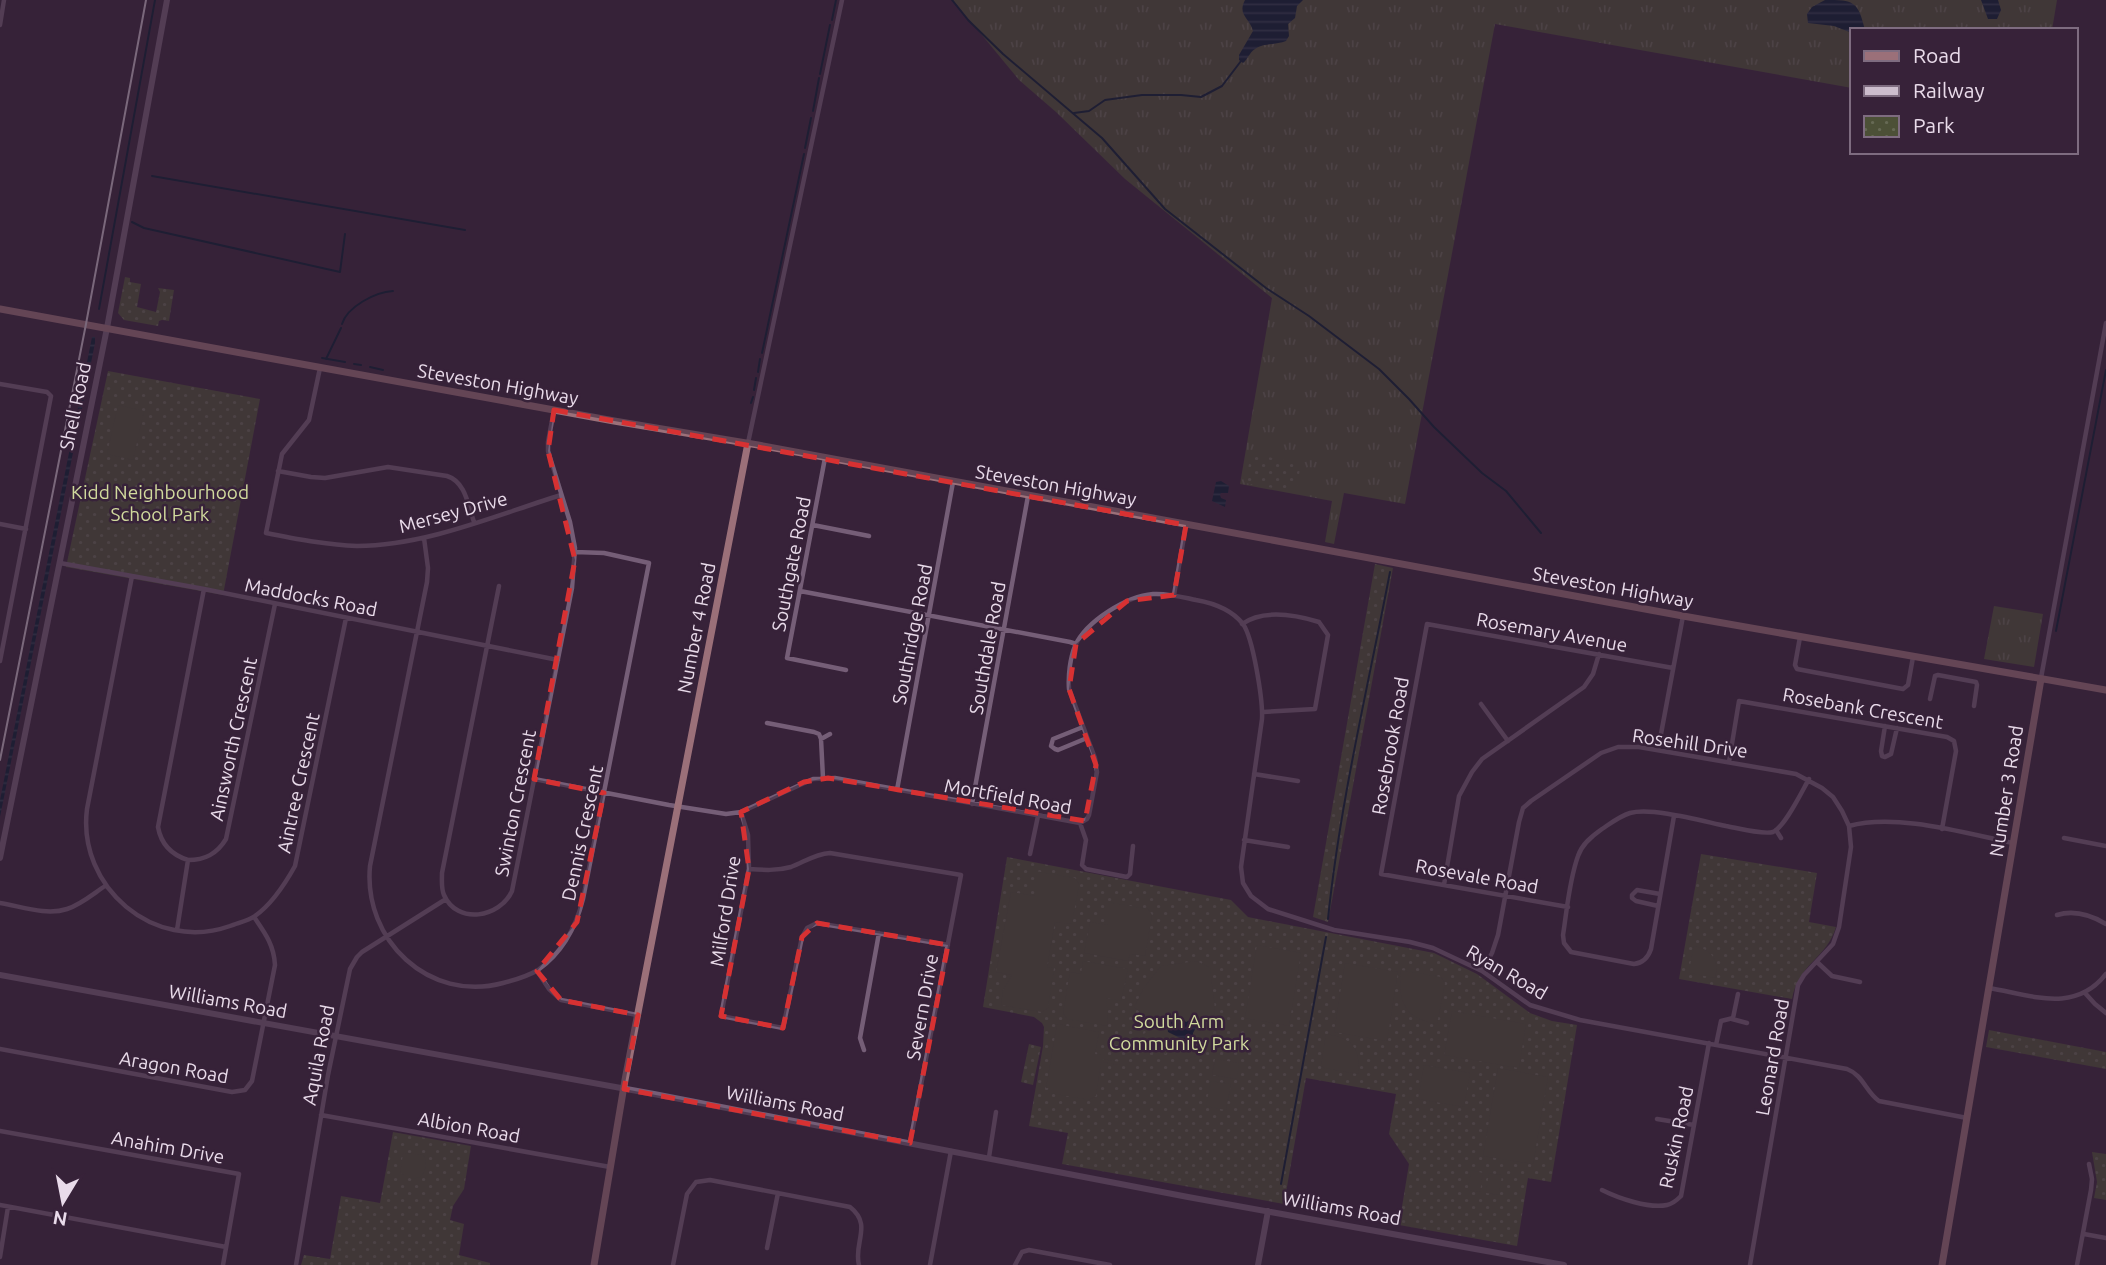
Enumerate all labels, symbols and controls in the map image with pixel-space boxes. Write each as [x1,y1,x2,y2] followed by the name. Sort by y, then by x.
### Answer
[1850,28,2078,154] legend
[1913,43,1961,67] text: Road
[1913,78,1985,102] text: Railway
[1913,113,1955,137] text: Park
[416,359,580,409] street label: Steveston Highway
[55,360,95,452] street label: Shell Road
[974,460,1138,510] street label: Steveston Highway
[71,481,249,525] park label: Kidd Neighbourhood School Park
[396,487,510,537] street label: Mersey Drive
[767,495,815,633] street label: Southgate Road
[673,561,719,695] street label: Number 4 Road
[888,562,936,706] street label: Southridge Road
[1531,562,1695,612] street label: Steveston Highway
[243,573,379,621] street label: Maddocks Road
[964,580,1010,716] street label: Southdale Road
[1475,608,1629,656] street label: Rosemary Avenue
[205,655,261,823] street label: Ainsworth Crescent
[1367,675,1413,817] street label: Rosebrook Road
[1781,683,1945,733] street label: Rosebank Crescent
[272,710,324,855] street label: Aintree Crescent
[1631,724,1749,762] street label: Rosehill Drive
[1985,724,2027,858] street label: Number 3 Road
[490,727,540,878] street label: Swinton Crescent
[557,763,607,903] street label: Dennis Crescent
[943,774,1073,818] street label: Mortfield Road
[705,854,745,968] street label: Milford Drive
[1414,854,1540,898] street label: Rosevale Road
[1463,940,1551,1004] street label: Ryan Road
[902,952,942,1062] street label: Severn Drive
[167,980,289,1022] street label: Williams Road
[1751,997,1793,1117] street label: Leonard Road
[297,1003,339,1107] street label: Aquila Road
[1109,1010,1250,1054] park label: South Arm Community Park
[118,1047,230,1087] street label: Aragon Road
[724,1081,846,1125] street label: Williams Road
[1654,1084,1698,1190] street label: Ruskin Road
[416,1107,522,1147] street label: Albion Road
[110,1126,226,1168] street label: Anahim Drive
[28,1167,98,1237] north arrow
[1281,1187,1403,1229] street label: Williams Road
[51,1207,69,1231] text: N

